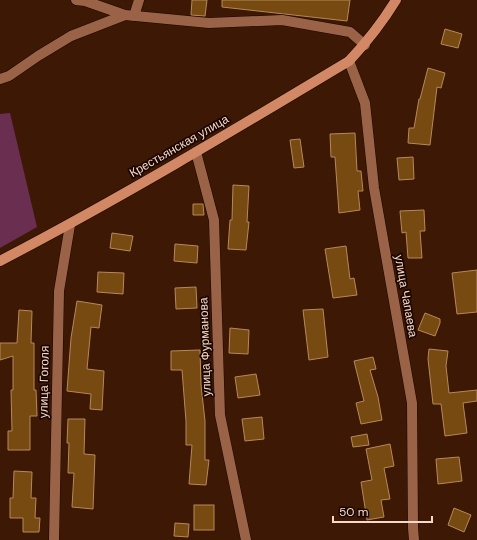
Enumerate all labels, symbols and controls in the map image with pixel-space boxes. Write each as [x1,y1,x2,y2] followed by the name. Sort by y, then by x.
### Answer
[126,111,232,181] street label: Крестьянская улица
[391,253,421,339] street label: улица Чапаева
[195,297,215,397] street label: улица Фурманова
[35,346,53,418] street label: улица Гоголя
[333,498,432,524] scale bar
[339,504,368,520] text: 50 m

